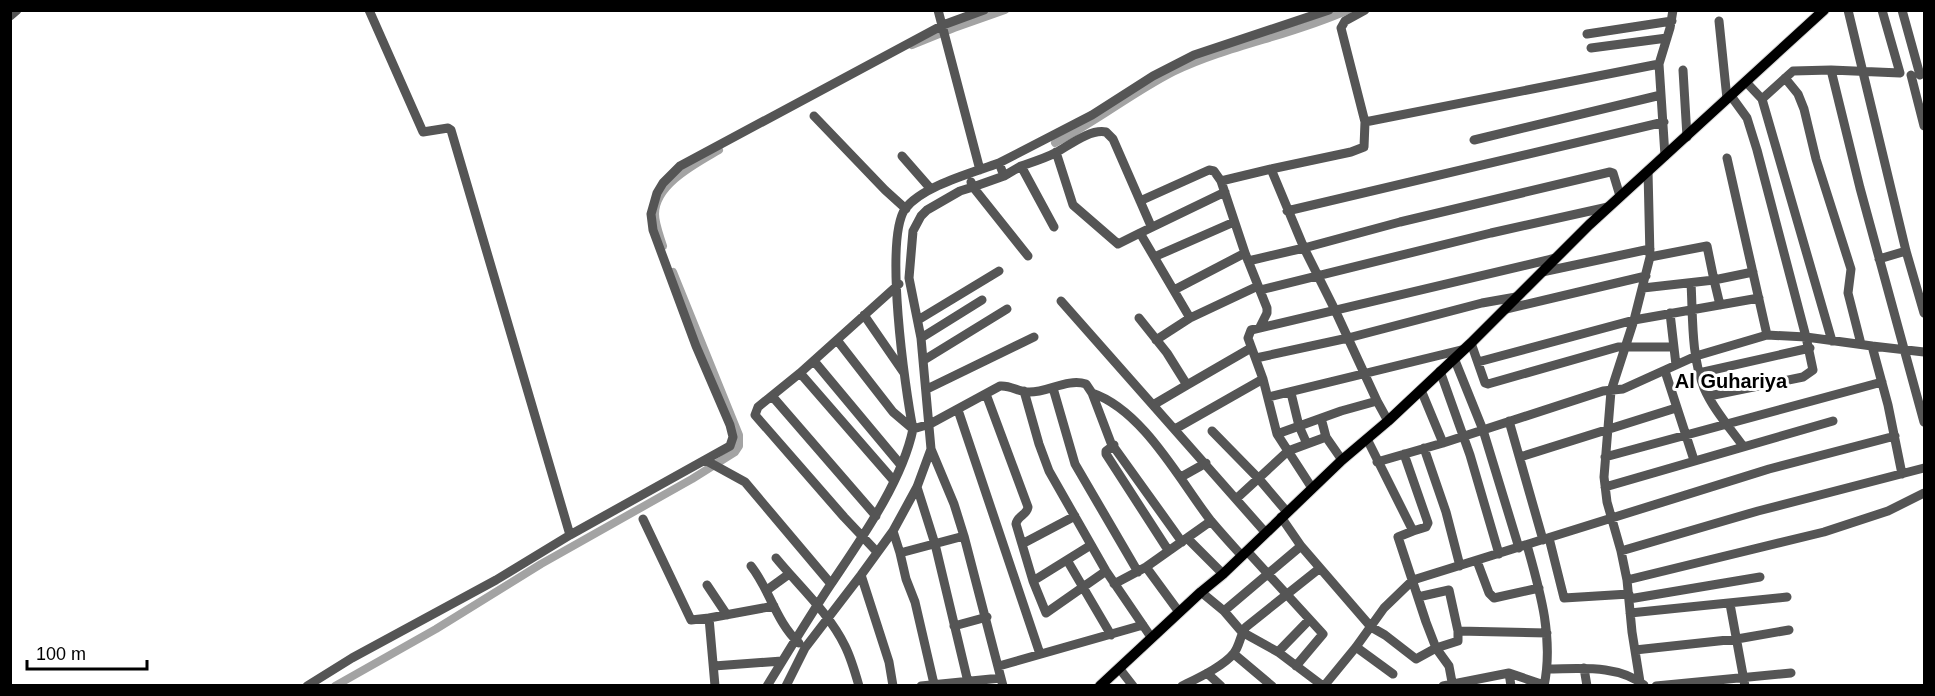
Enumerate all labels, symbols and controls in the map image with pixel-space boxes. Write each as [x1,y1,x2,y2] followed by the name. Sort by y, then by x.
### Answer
[1675,370,1788,392] district label: Al Guhariya
[27,633,147,671] scale bar
[36,644,86,664] text: 100 m

